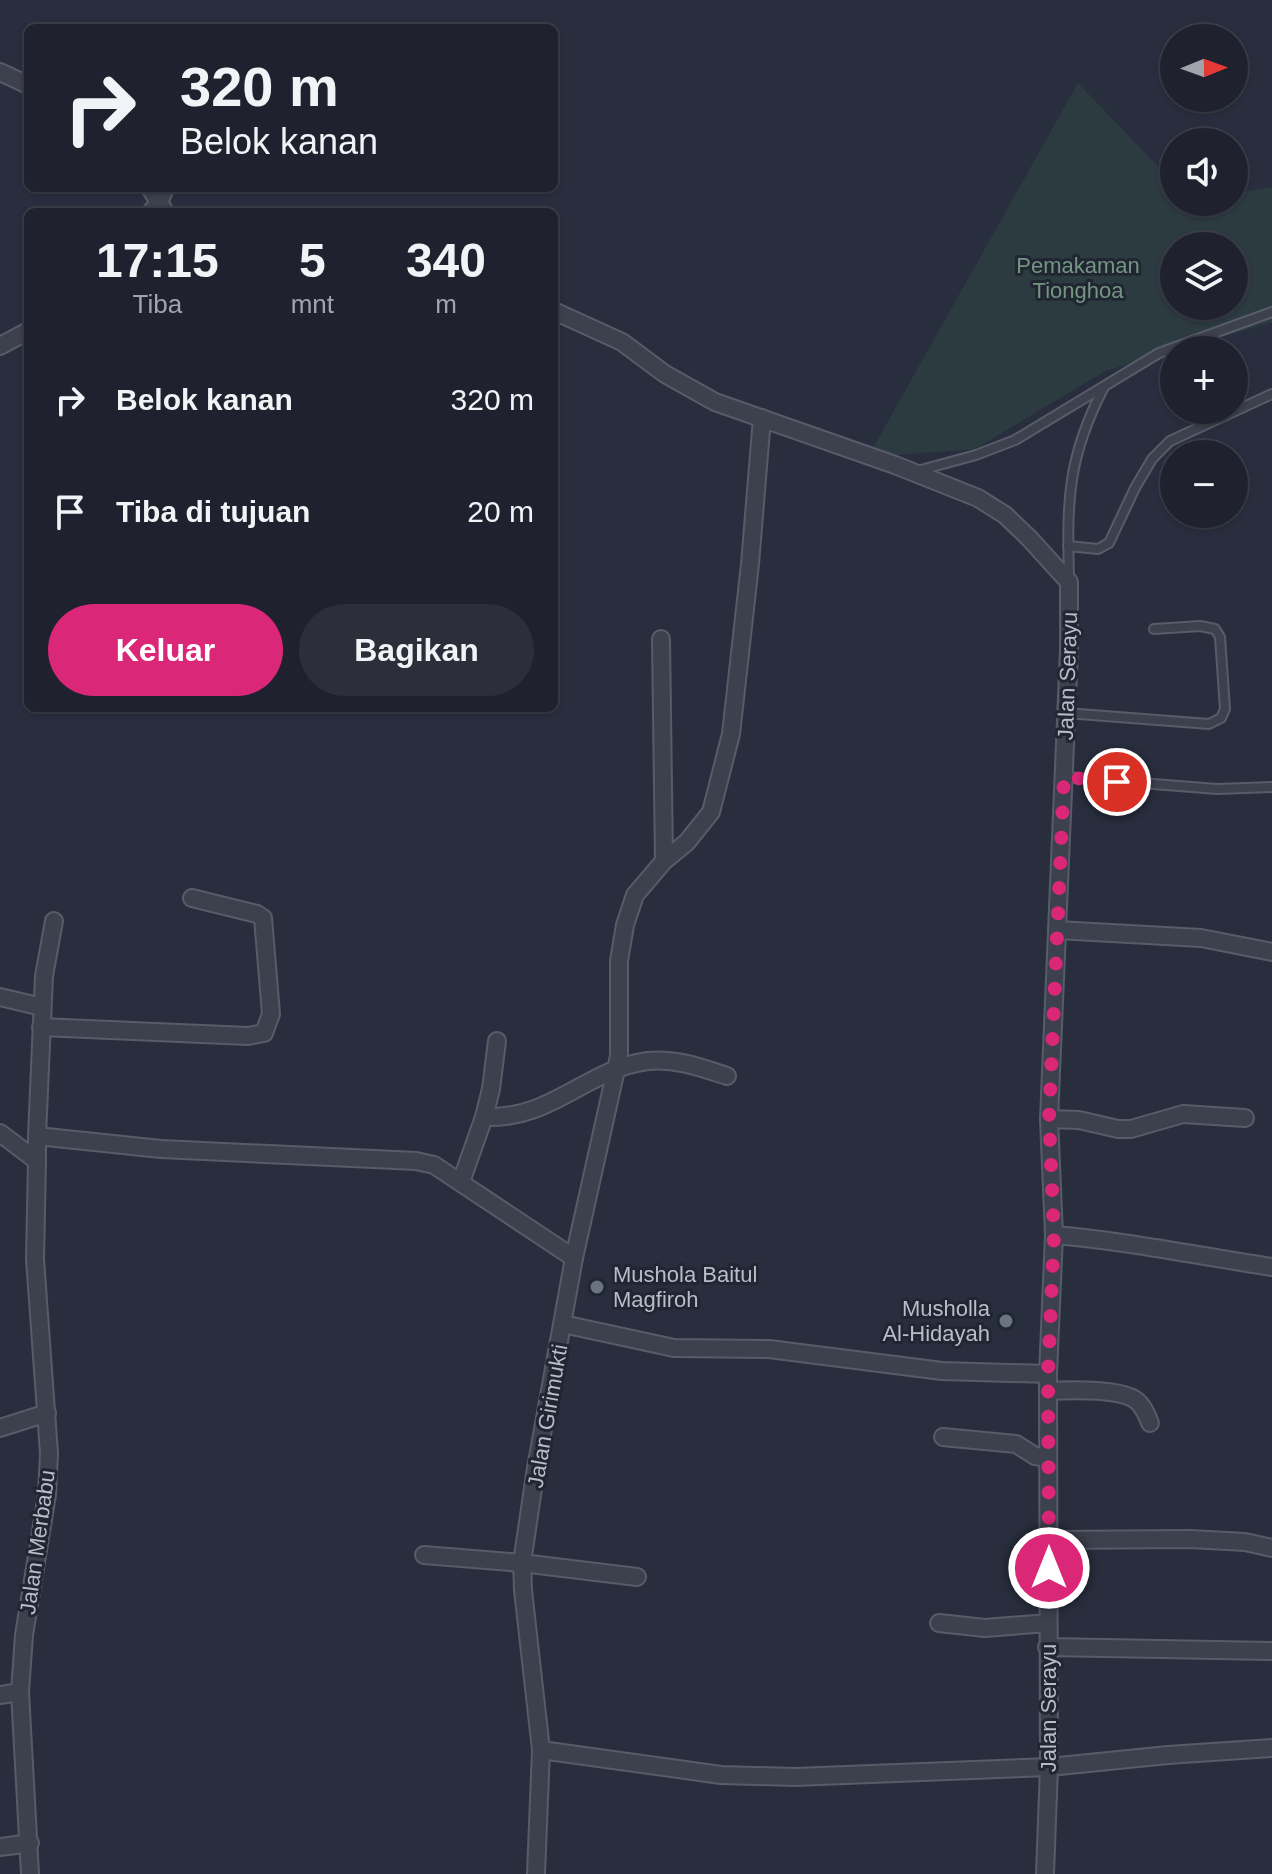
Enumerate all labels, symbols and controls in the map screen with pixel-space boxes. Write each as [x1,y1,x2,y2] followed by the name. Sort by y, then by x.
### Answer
[1160,24,1248,112] north arrow
[1160,24,1248,528] map controls
[180,55,339,118] text: 320 m
[48,56,152,160] icon: right
[180,121,378,162] text: Belok kanan
[1160,128,1248,216] button: sound
[1160,232,1248,320] button: layers
[96,234,219,287] text: 17:15
[299,234,326,287] text: 5
[406,234,486,287] text: 340
[1016,253,1140,303] park label: Pemakaman Tionghoa
[133,289,182,319] text: Tiba
[291,289,334,319] text: mnt
[435,289,457,319] text: m
[1160,336,1248,424] button: +
[48,378,92,422] icon: right
[116,383,293,416] text: Belok kanan
[451,383,534,416] text: 320 m
[1160,440,1248,528] button: −
[48,490,92,534] icon: arrive
[116,495,310,528] text: Tiba di tujuan
[467,495,534,528] text: 20 m
[48,604,283,696] button: Keluar
[299,604,534,696] button: Bagikan
[1053,611,1082,741] street label: Jalan Serayu
[1083,748,1151,816] pin
[1095,760,1139,804] icon: arrive
[613,1262,757,1312] place label: Mushola Baitul Magfiroh
[588,1278,606,1296] marker: Mushola Baitul Magfiroh
[882,1296,991,1346] place label: Musholla Al-Hidayah
[997,1312,1015,1330] marker: Musholla Al-Hidayah
[523,1342,572,1490] street label: Jalan Girimukti
[15,1468,60,1616] street label: Jalan Merbabu
[1007,1526,1091,1610] position arrow
[1036,1644,1061,1772] street label: Jalan Serayu

